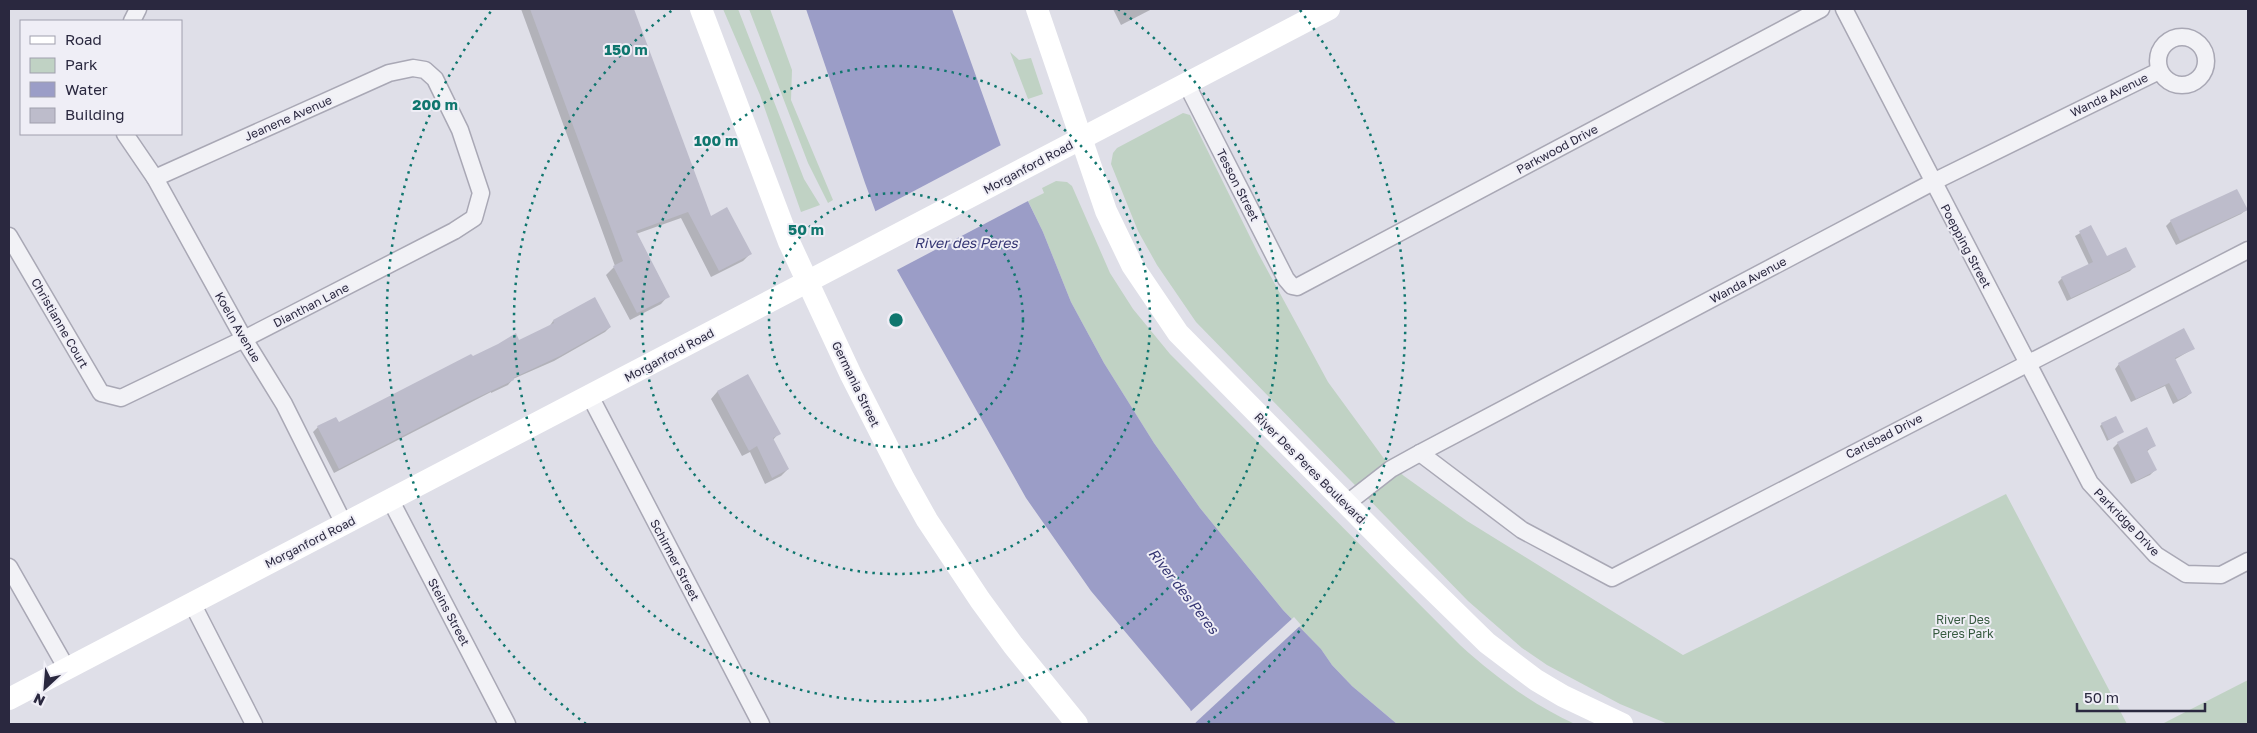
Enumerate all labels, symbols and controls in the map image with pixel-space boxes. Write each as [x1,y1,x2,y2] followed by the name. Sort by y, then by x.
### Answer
[20,20,182,135] legend
[65,30,102,48] text: Road
[604,40,648,58] text: 150 m
[65,55,98,73] text: Park
[2068,70,2150,120] street label: Wanda Avenue
[65,80,108,98] text: Water
[242,92,334,144] street label: Jeanene Avenue
[412,95,458,113] text: 200 m
[65,105,125,123] text: Building
[1514,121,1600,177] street label: Parkwood Drive
[694,131,738,149] text: 100 m
[981,137,1075,197] street label: Morganford Road
[1213,146,1263,224] street label: Tesson Street
[1938,201,1995,291] street label: Poepping Street
[788,220,824,238] text: 50 m
[914,234,1018,251] water label: River des Peres
[1707,253,1789,307] street label: Wanda Avenue
[28,275,92,371] street label: Christianne Court
[271,279,351,331] street label: Dianthan Lane
[212,289,264,365] street label: Koeln Avenue
[887,311,905,329] centre of rings
[622,325,716,385] street label: Morganford Road
[829,339,883,429] street label: Germania Street
[1251,409,1369,527] street label: River Des Peres Boulevard
[1843,410,1925,462] street label: Carlsbad Drive
[2091,485,2163,559] street label: Parkridge Drive
[262,513,358,571] street label: Morganford Road
[647,517,703,604] street label: Schirmer Street
[1145,545,1223,637] water label: River des Peres
[425,576,473,649] street label: Steins Street
[1932,612,1994,641] park label: River Des Peres Park
[20,663,70,713] north arrow
[2077,680,2204,712] scale bar
[2084,688,2119,706] text: 50 m
[31,690,48,710] text: N

